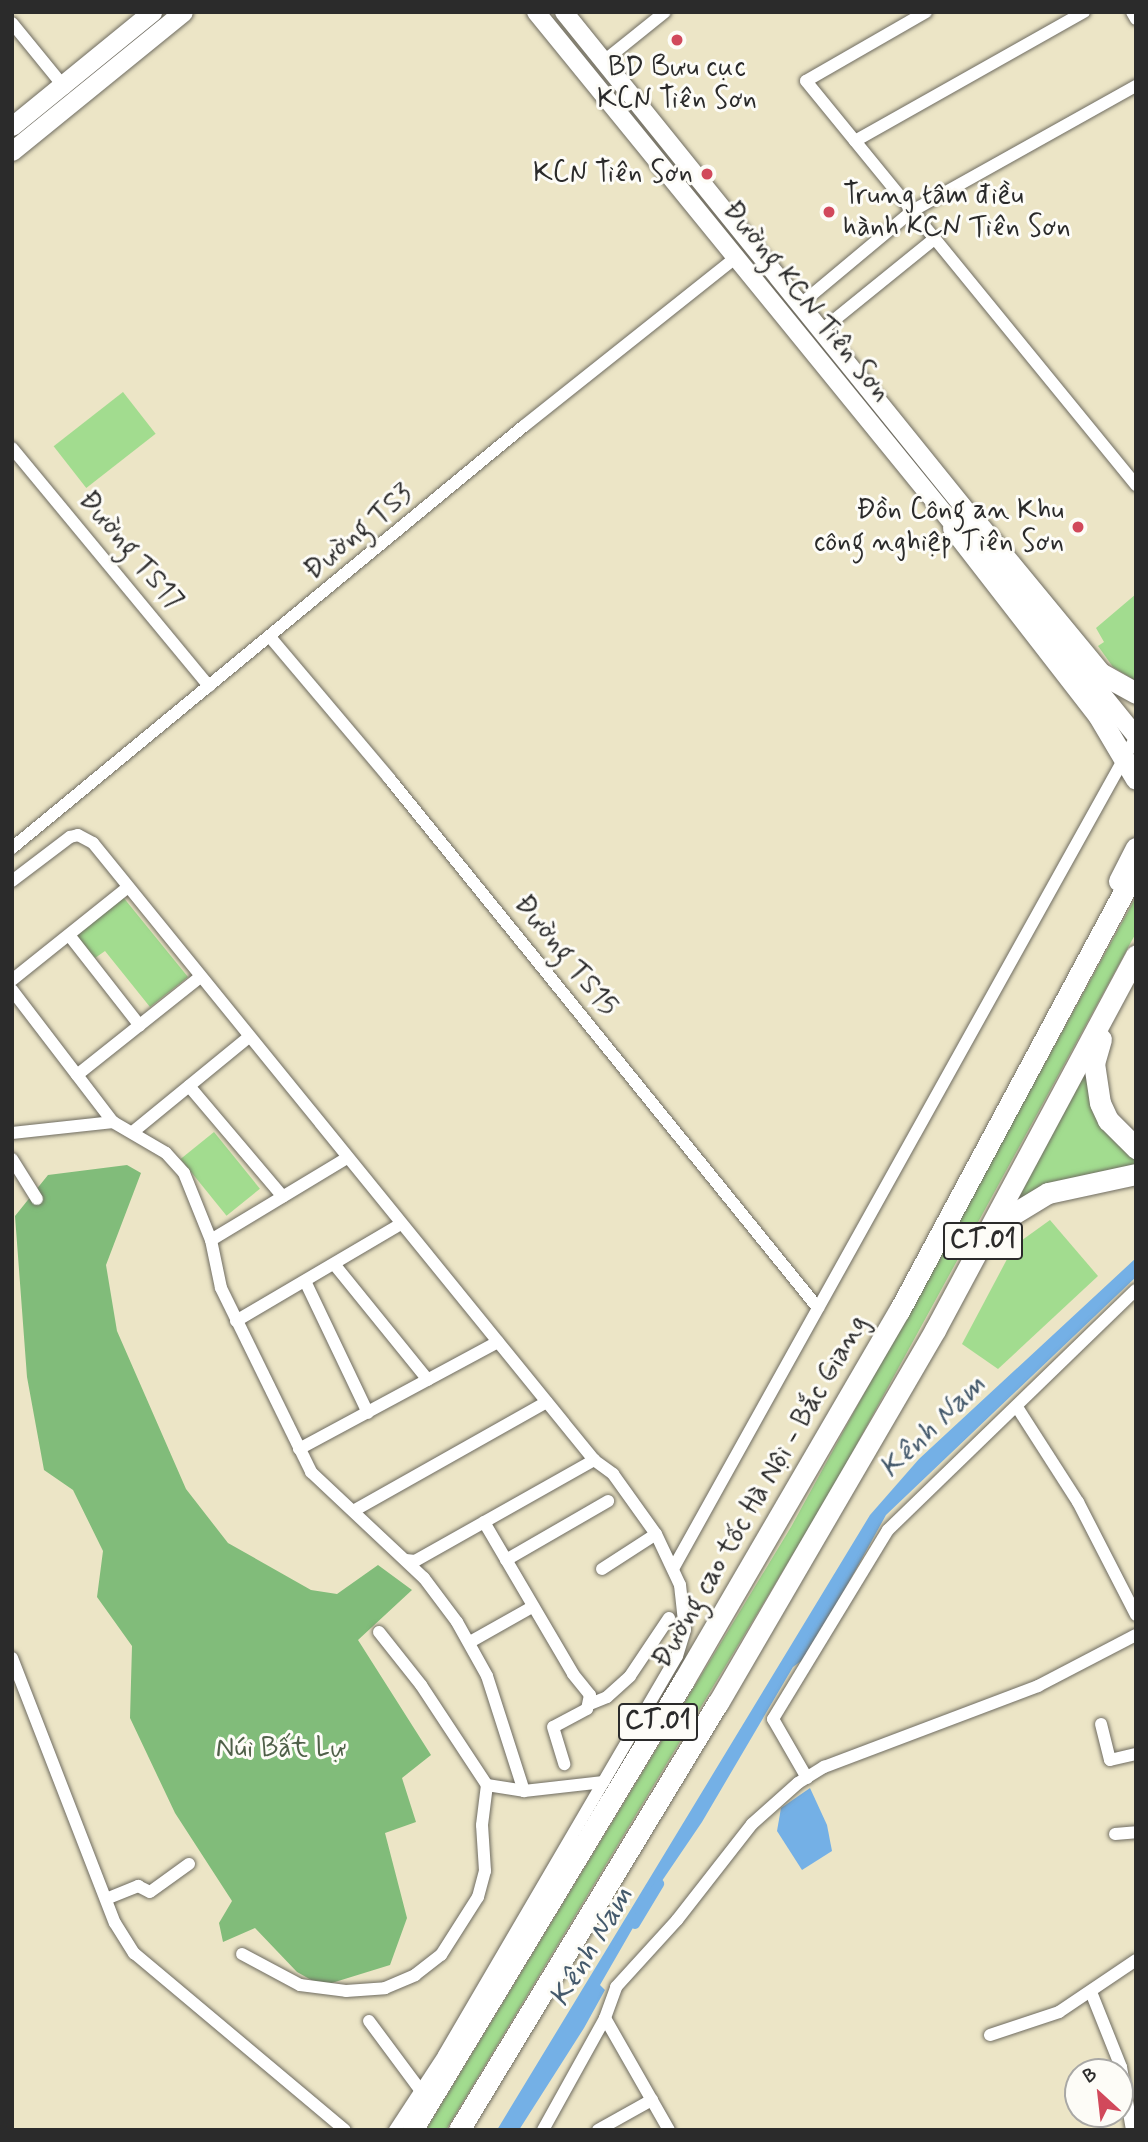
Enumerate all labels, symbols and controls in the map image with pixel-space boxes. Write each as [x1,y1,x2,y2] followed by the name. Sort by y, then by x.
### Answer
[669,32,685,48] marker: BD Bưu cục KCN Tiên Sơn
[597,51,757,117] place label: BD Bưu cục KCN Tiên Sơn
[532,157,693,191] place label: KCN Tiên Sơn
[699,166,715,182] marker: KCN Tiên Sơn
[843,179,1067,245] place label: Trung tâm điều hành KCN Tiên Sơn
[716,196,896,408] street label: Đường KCN Tiên Sơn
[821,204,837,220] marker: Trung tâm điều hành KCN Tiên Sơn
[299,479,419,587] street label: Đường TS3
[72,486,188,616] street label: Đường TS17
[828,494,1064,560] place label: Đồn Công an Khu công nghiệp Tiên Sơn
[1070,519,1086,535] marker: Đồn Công an Khu công nghiệp Tiên Sơn
[507,890,623,1022] street label: Đường TS15
[943,1218,1023,1264] road number: CT.01
[646,1310,876,1674] street label: Đường cao tốc Hà Nội - Bắc Giang
[870,1366,996,1488] water label: Kênh Nam
[618,1700,698,1744] road number: CT.01
[214,1732,348,1766] park label: Núi Bất Lự
[541,1878,643,2016] water label: Kênh Nam
[1064,2058,1134,2128] north arrow
[1079,2062,1101,2089] text: B

